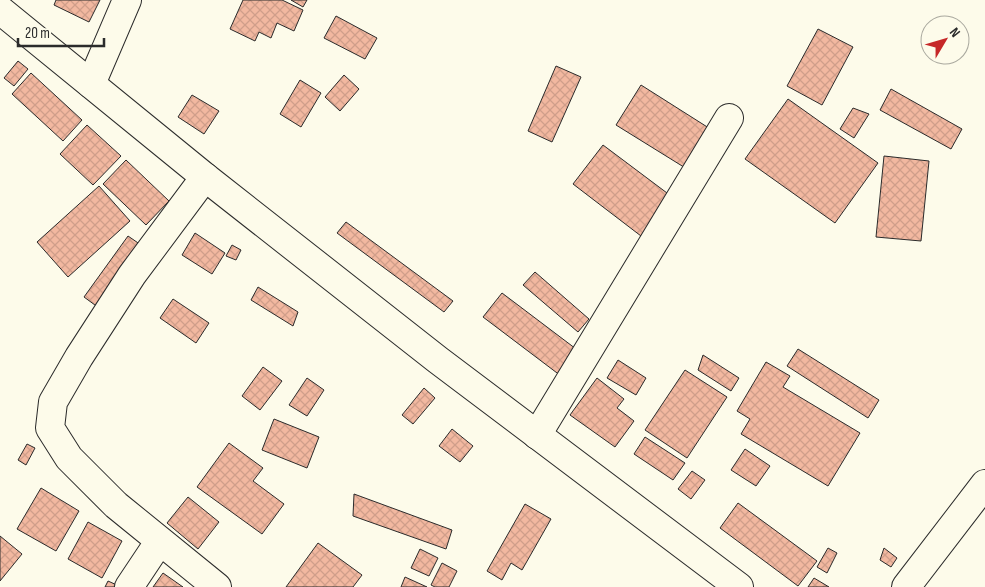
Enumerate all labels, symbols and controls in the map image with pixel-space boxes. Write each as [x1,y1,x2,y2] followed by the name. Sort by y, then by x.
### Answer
[18,15,104,47] scale bar
[920,15,970,65] north arrow
[25,24,50,43] text: 20 m
[946,24,964,40] text: N

